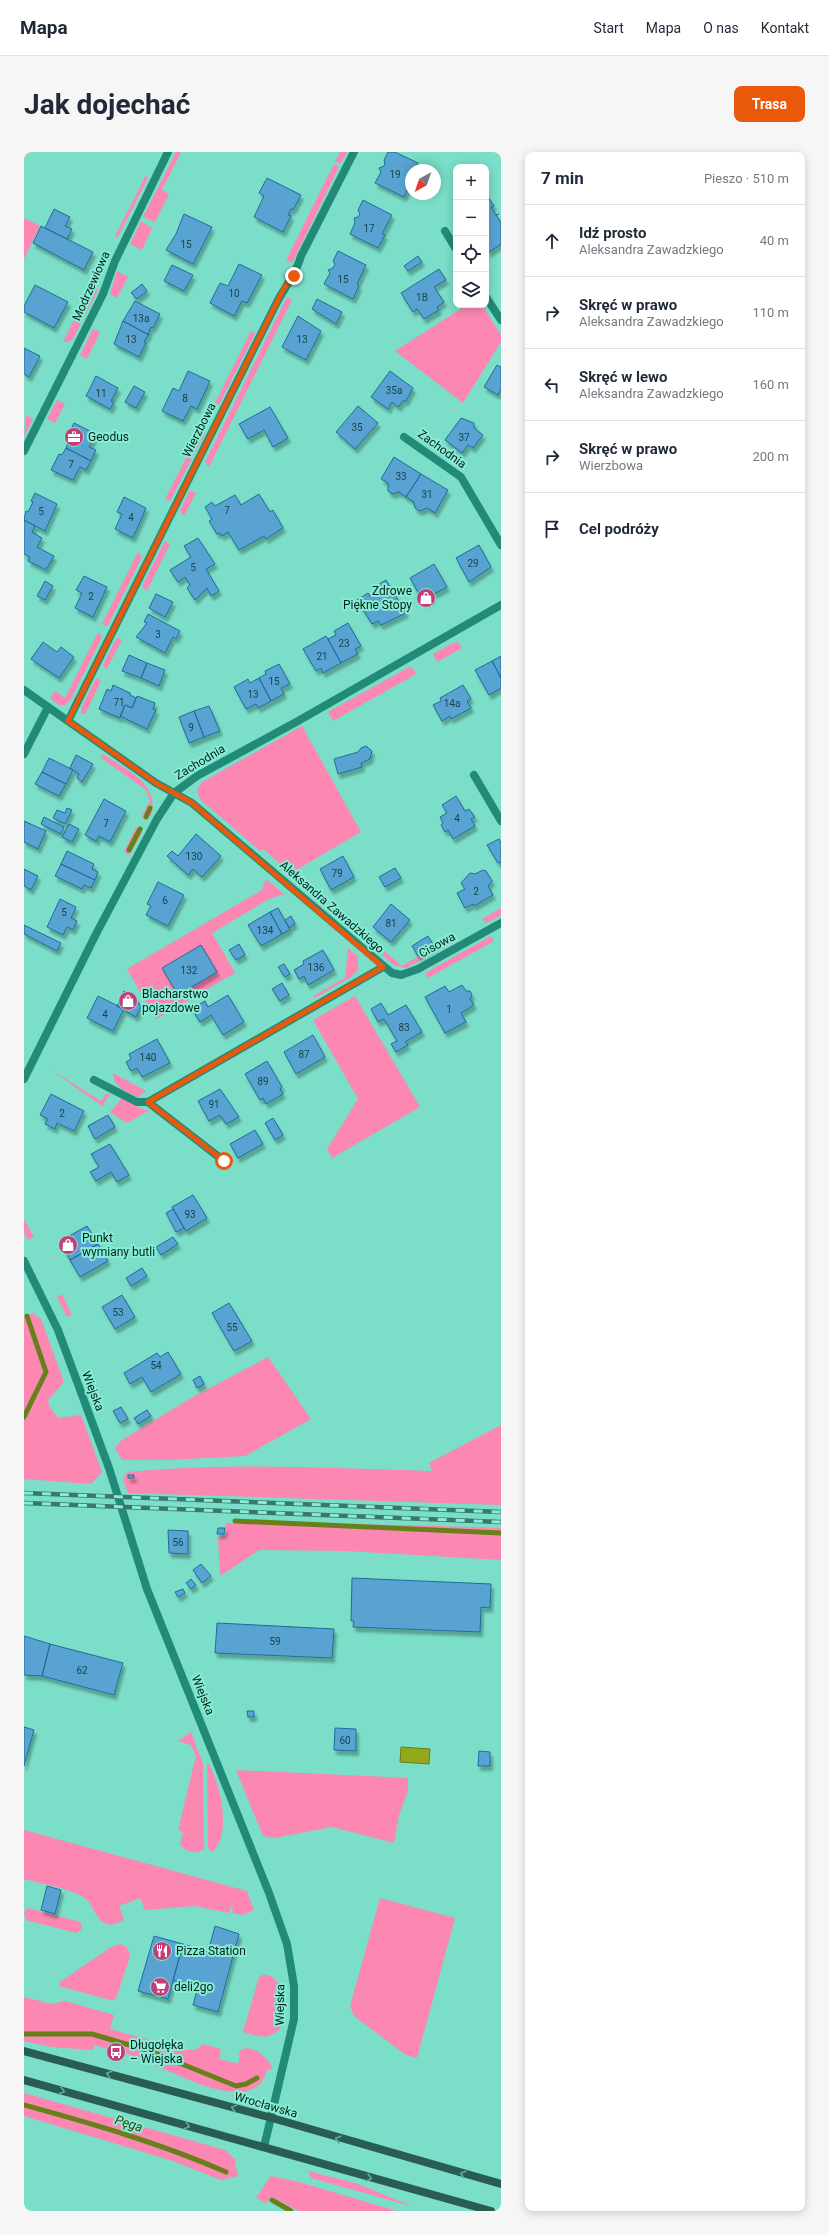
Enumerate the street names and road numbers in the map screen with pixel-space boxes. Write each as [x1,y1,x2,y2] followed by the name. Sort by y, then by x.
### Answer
[69,249,113,323] street label: Modrzewiowa
[179,401,219,459] street label: Wierzbowa
[415,427,469,471] street label: Zachodnia
[172,742,228,782] street label: Zachodnia
[277,858,387,956] street label: Aleksandra Zawadzkiego
[416,929,458,961] street label: Cisowa
[79,1369,107,1413] street label: Wiejska
[189,1673,217,1717] street label: Wiejska
[273,1984,287,2026] street label: Wiejska
[233,2089,299,2121] street label: Wrocławska

